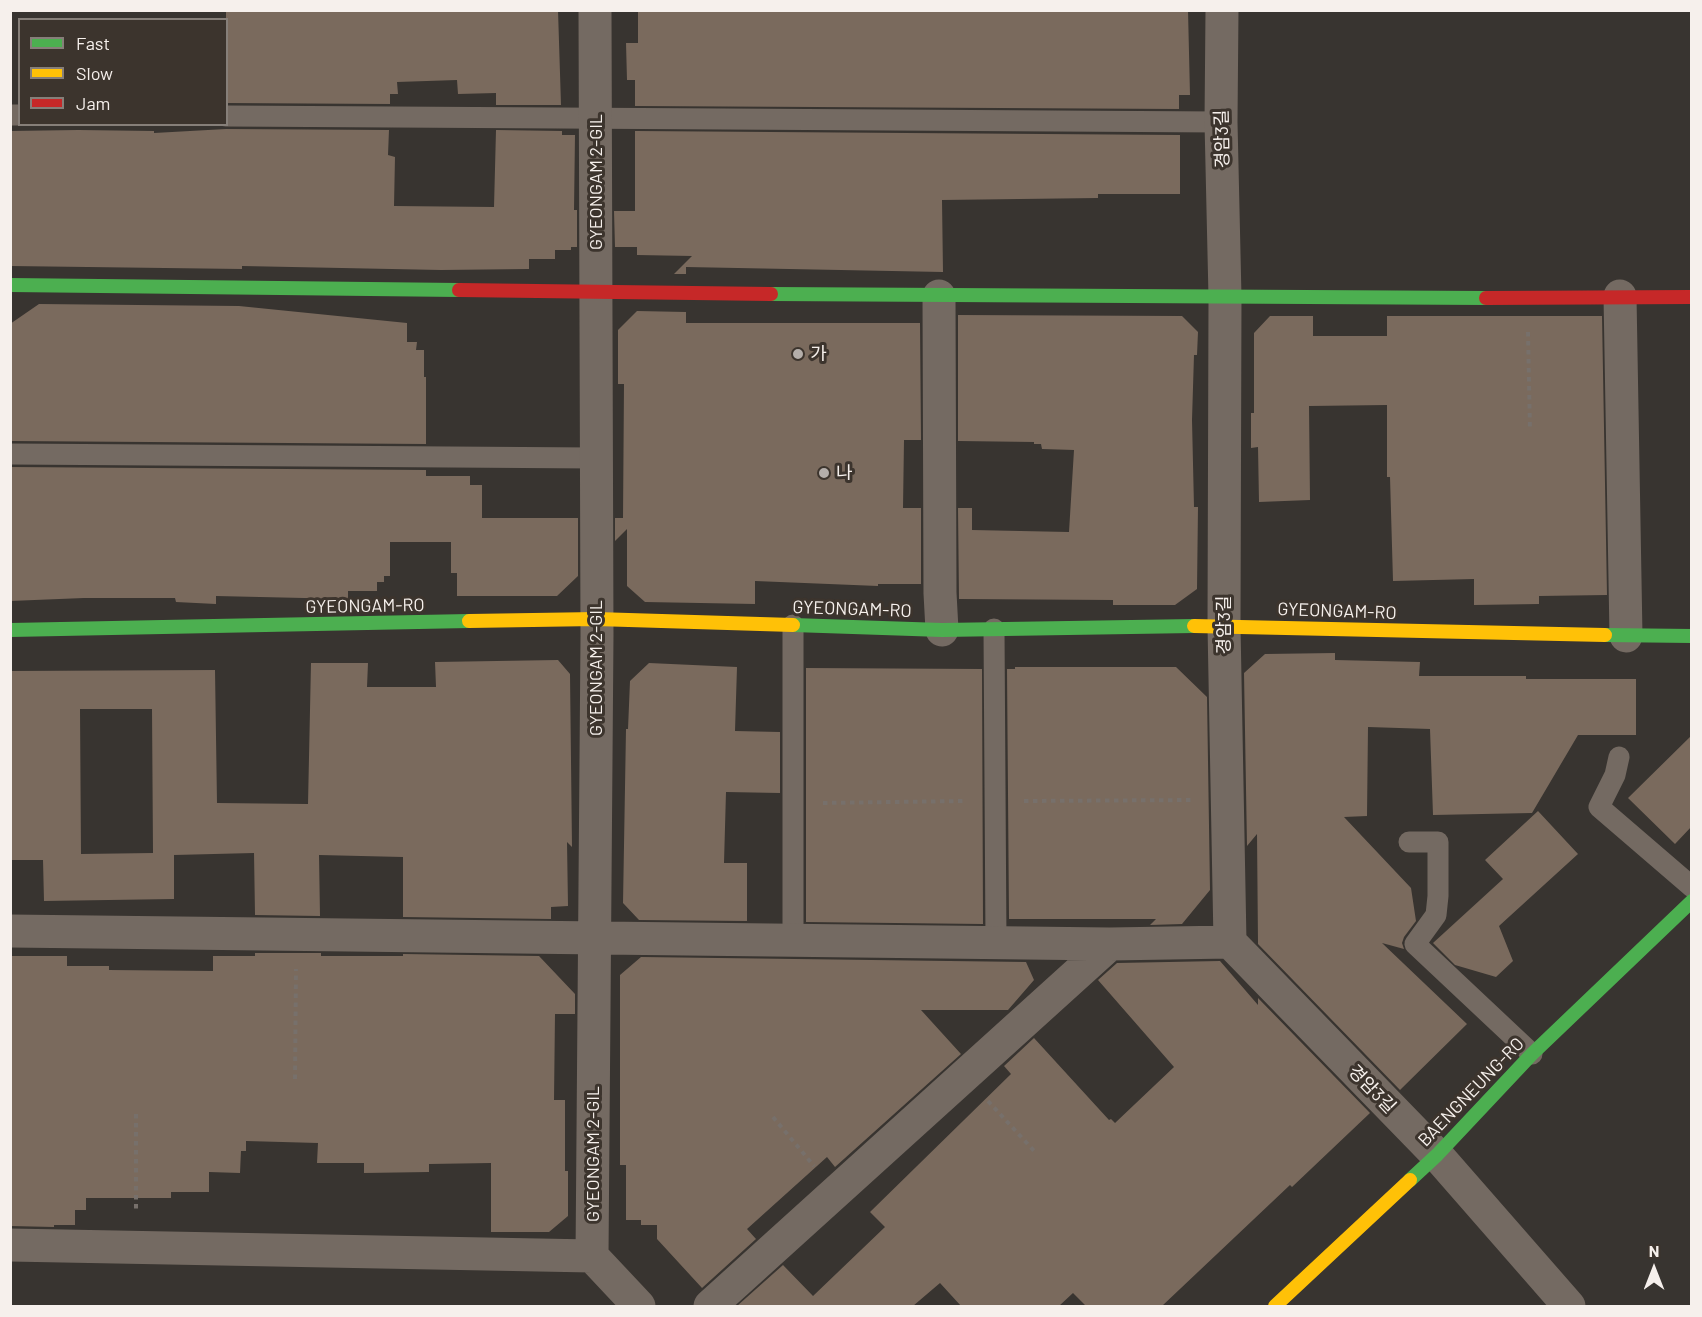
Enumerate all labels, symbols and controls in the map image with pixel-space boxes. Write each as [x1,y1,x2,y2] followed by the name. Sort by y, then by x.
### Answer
[18,18,228,126] legend
[76,32,110,54] text: Fast
[76,62,113,84] text: Slow
[76,92,110,114] text: Jam
[1211,109,1233,169] street label: 경암3길
[585,114,607,250] street label: GYEONGAM 2-GIL
[810,343,827,365] place label: 가
[791,347,805,361] marker: 가
[836,462,853,484] place label: 나
[817,466,831,480] marker: 나
[305,594,425,618] street label: GYEONGAM-RO
[792,596,912,622] street label: GYEONGAM-RO
[1213,596,1235,654] street label: 경암3길
[1277,598,1397,624] street label: GYEONGAM-RO
[585,600,607,736] street label: GYEONGAM 2-GIL
[1414,1033,1528,1151] street label: BAENGNEUNG-RO
[1344,1060,1400,1118] street label: 경암3길
[582,1086,604,1222] street label: GYEONGAM 2-GIL
[1624,1239,1684,1299] north arrow
[1649,1241,1659,1260] text: N

